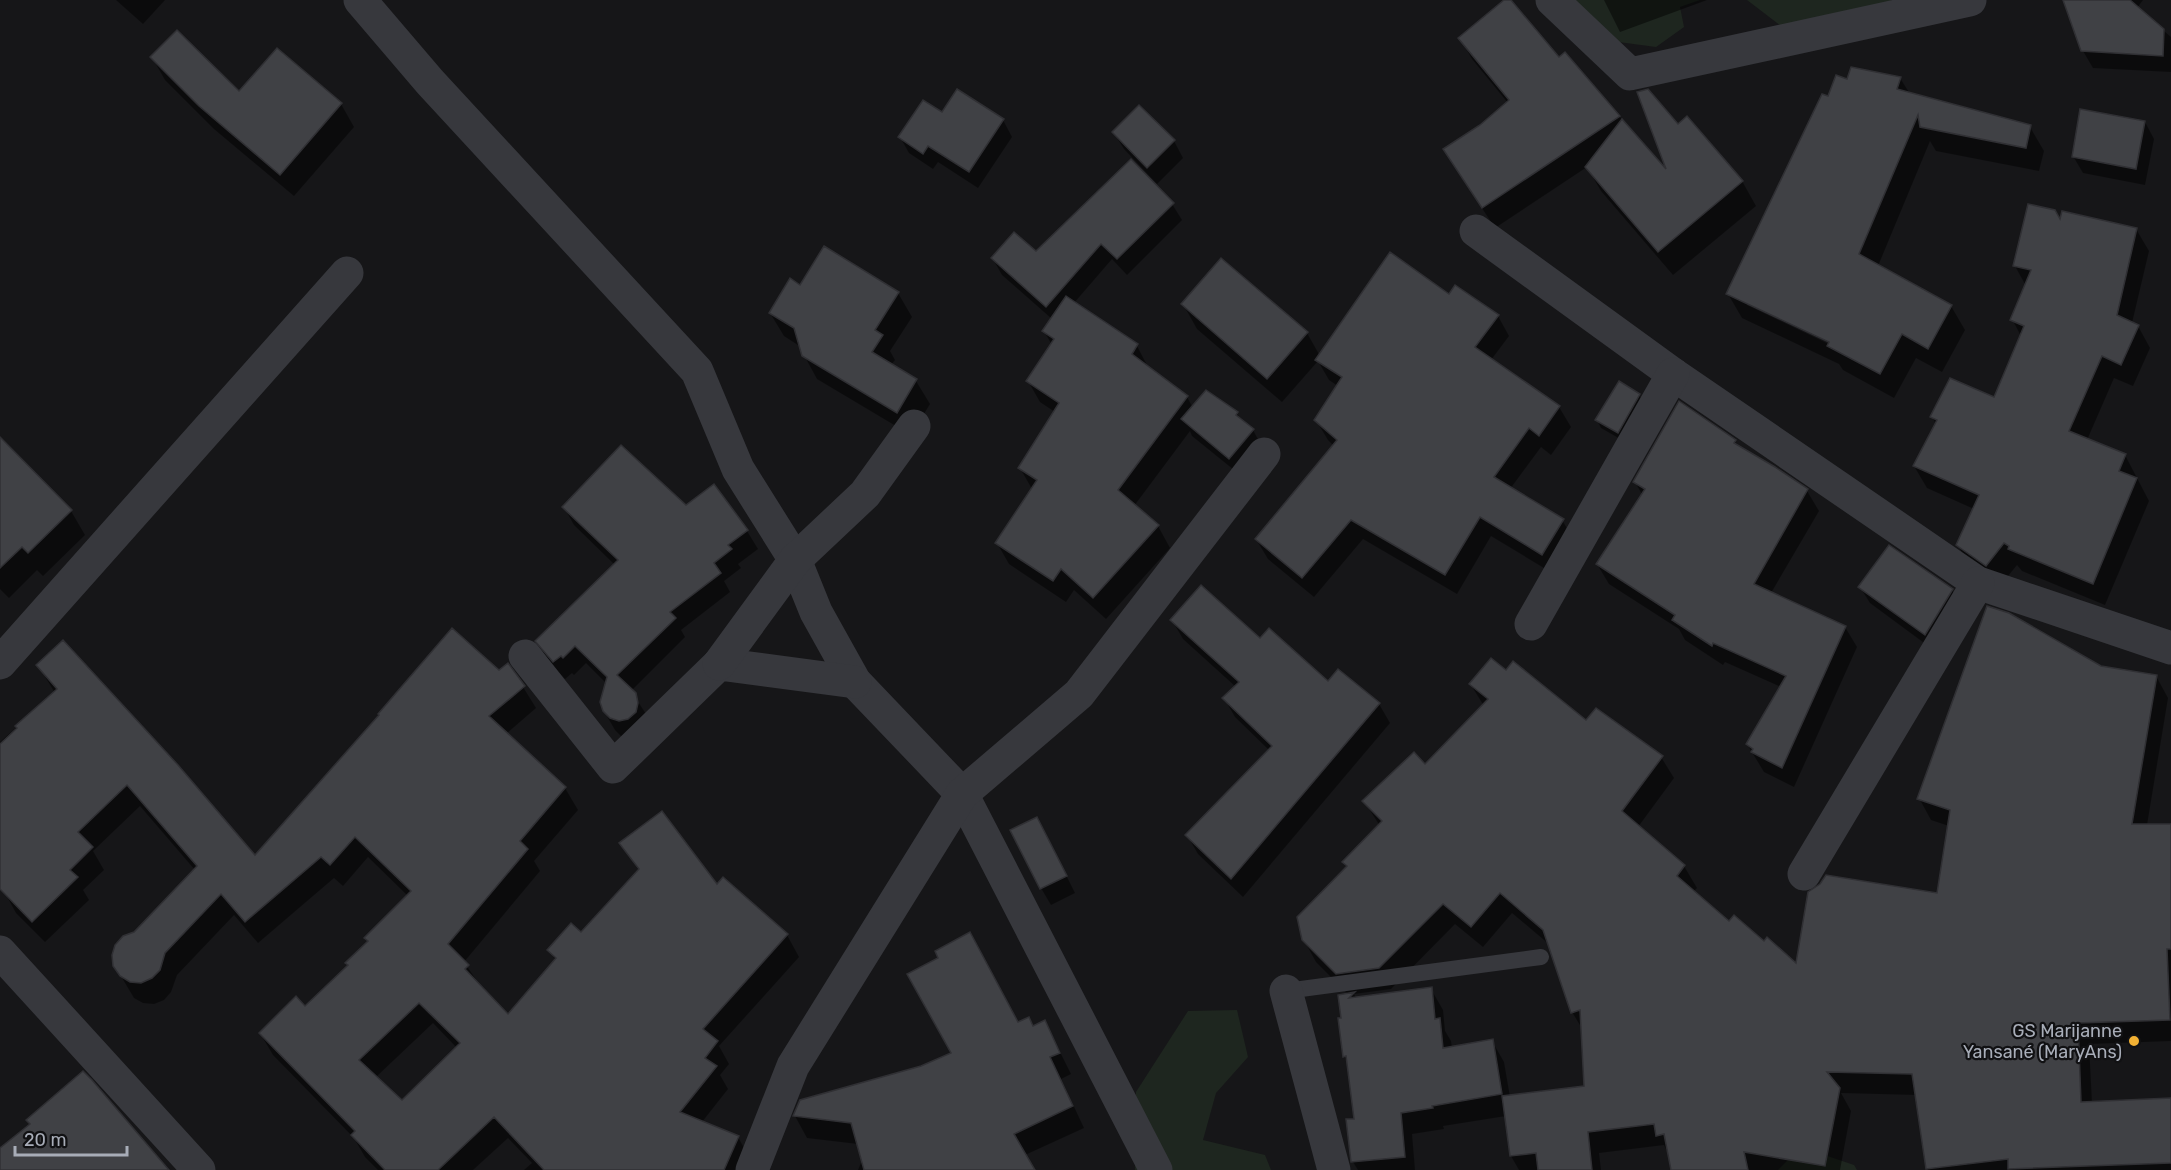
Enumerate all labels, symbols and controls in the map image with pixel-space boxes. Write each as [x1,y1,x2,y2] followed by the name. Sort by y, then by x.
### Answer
[1963,1020,2122,1063] place label: GS Marijanne Yansané (MaryAns)
[2127,1034,2141,1048] marker: GS Marijanne Yansané (MaryAns)
[15,1119,128,1157] scale bar
[24,1129,66,1151] text: 20 m

